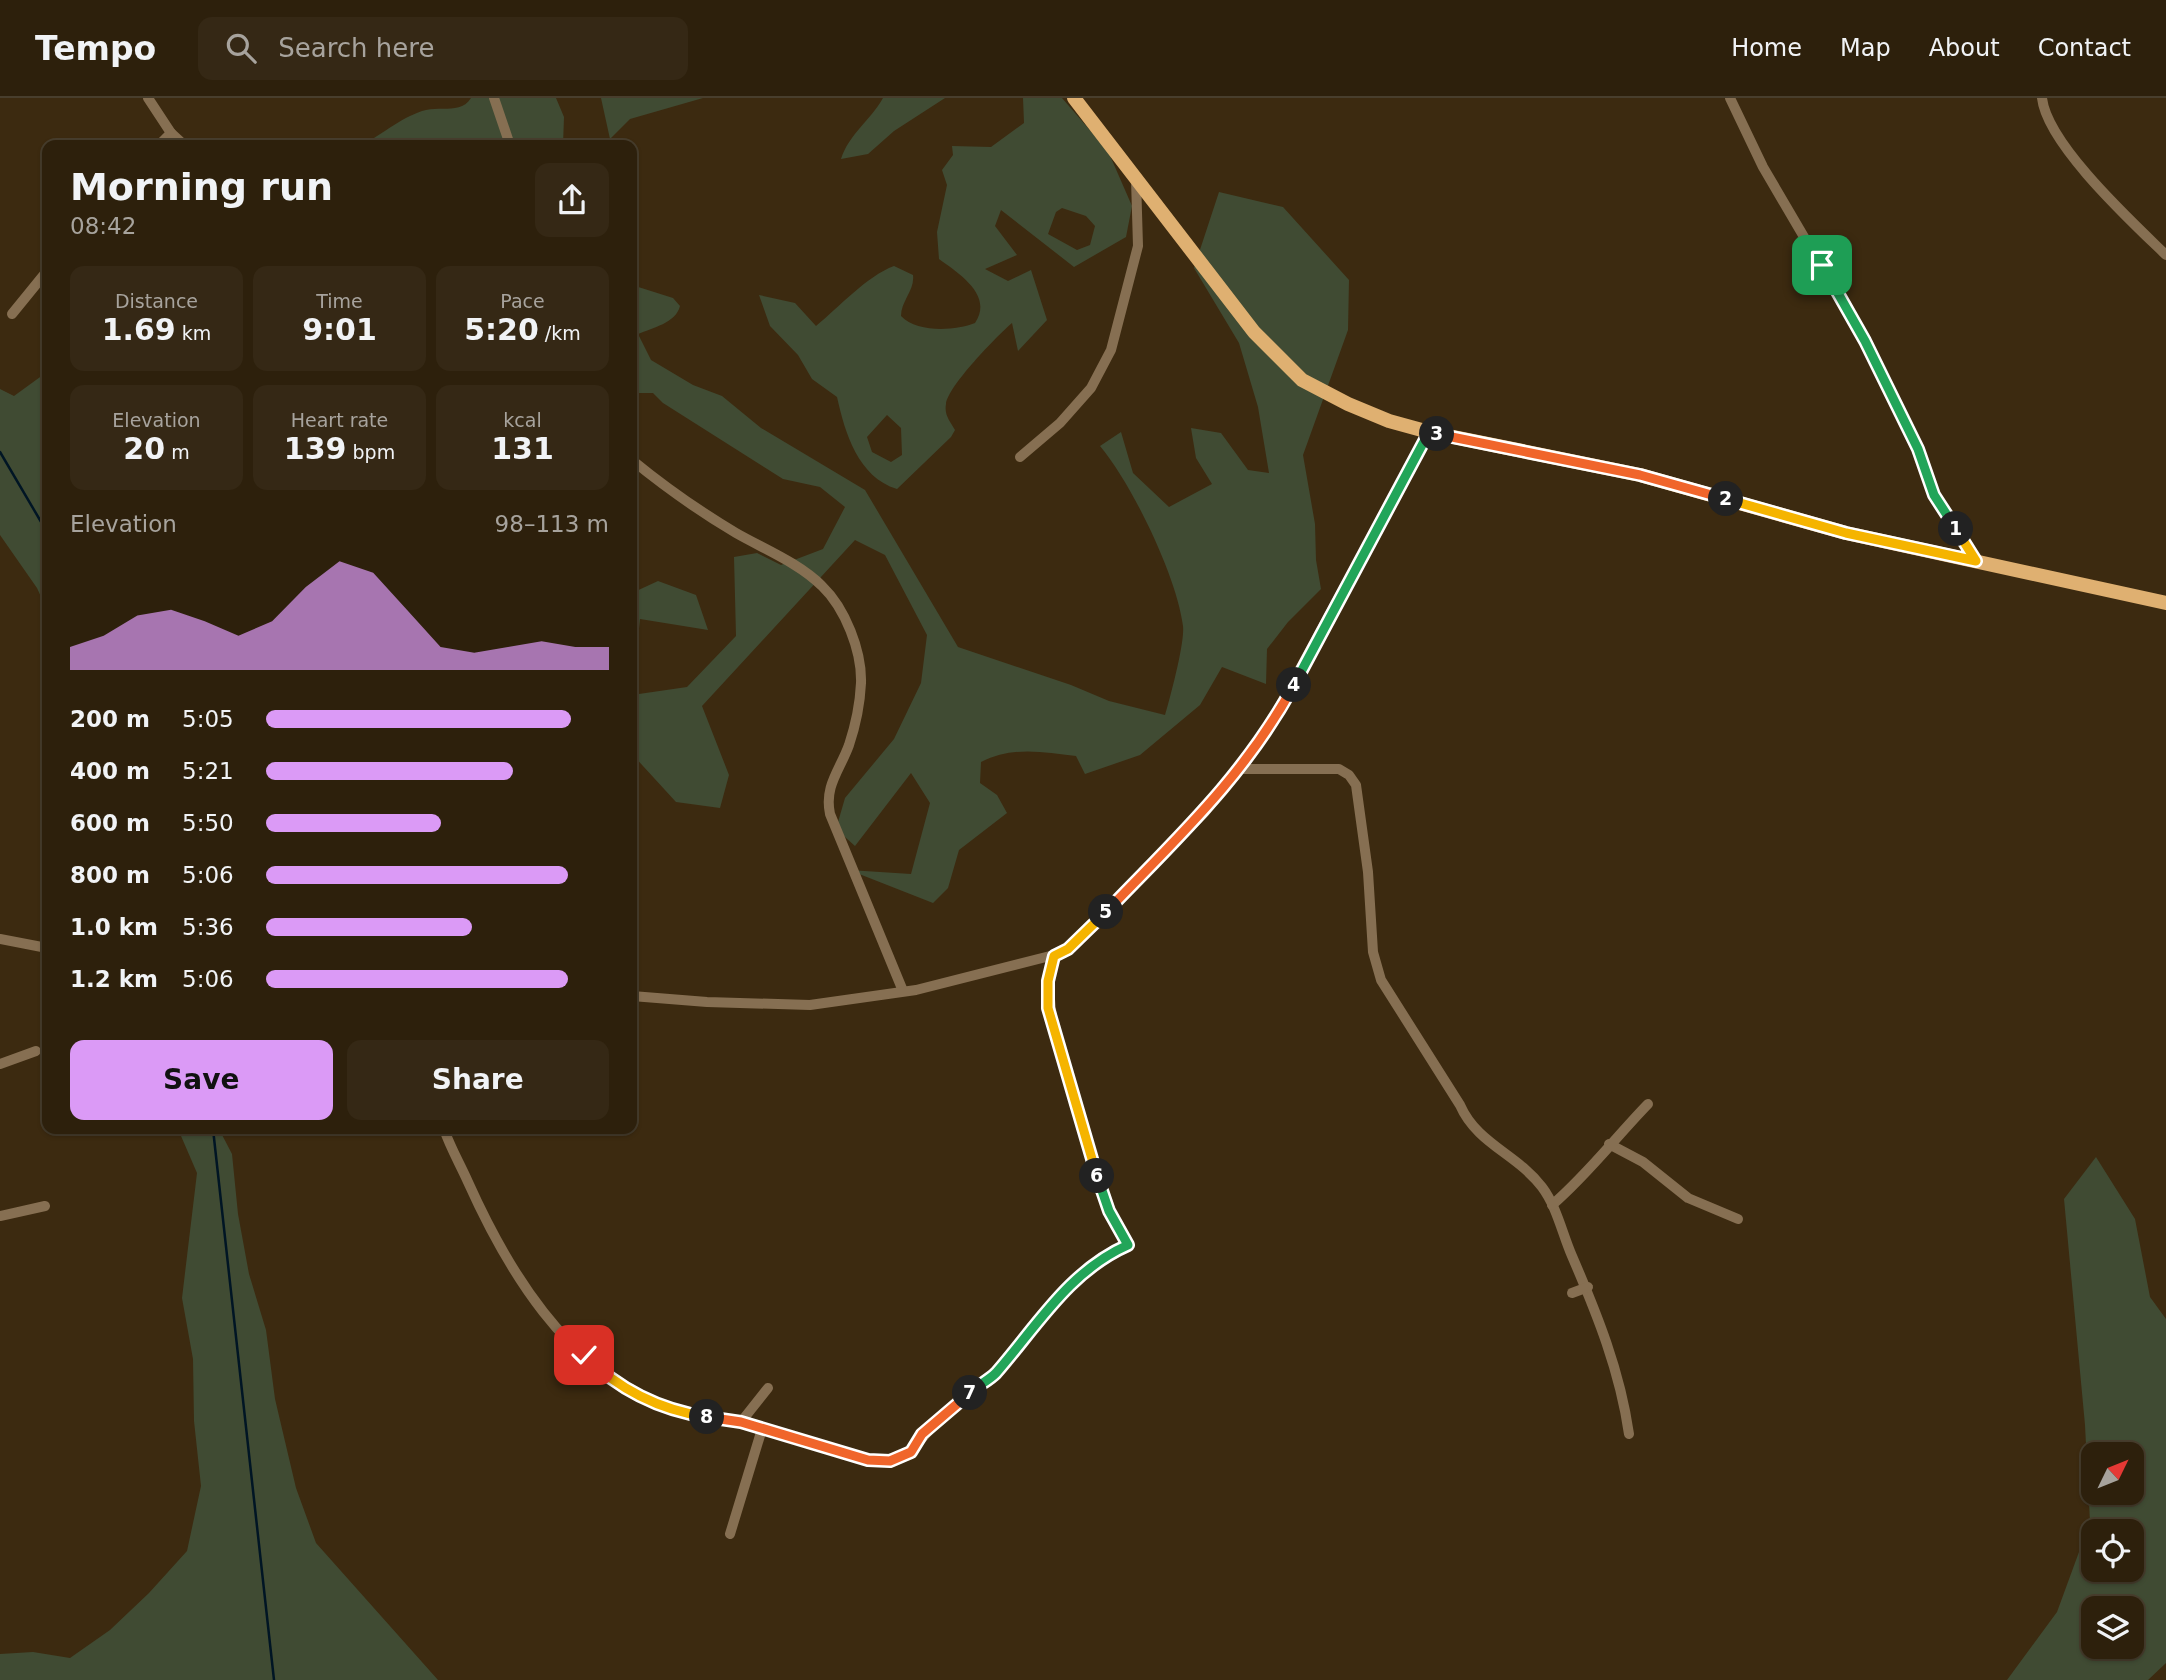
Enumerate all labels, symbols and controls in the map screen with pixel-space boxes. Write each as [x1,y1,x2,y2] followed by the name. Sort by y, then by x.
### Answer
[198,17,688,80] search box
[35,29,156,68] text: Tempo
[222,29,260,67] icon: search
[278,33,434,63] text: Search here
[1731,34,1802,62] text: Home
[1840,34,1891,62] text: Map
[1929,34,2000,62] text: About
[2038,34,2131,62] text: Contact
[535,163,609,237] button: share
[70,165,333,209] text: Morning run
[70,213,136,239] text: 08:42
[1792,235,1852,295] pin
[1803,246,1841,284] icon: arrive
[115,290,198,312] text: Distance
[316,290,363,312] text: Time
[500,290,545,312] text: Pace
[102,312,176,347] text: 1.69
[302,312,377,347] text: 9:01
[464,312,539,347] text: 5:20
[176,322,211,344] text: km
[539,322,581,344] text: /km
[112,409,201,431] text: Elevation
[291,409,388,431] text: Heart rate
[503,409,542,431] text: kcal
[1420,416,1454,452] pin: 3
[1430,422,1443,444] text: 3
[123,431,165,466] text: 20
[284,431,346,466] text: 139
[491,431,554,466] text: 131
[165,441,190,463] text: m
[346,441,395,463] text: bpm
[1708,482,1744,516] pin: 2
[1719,487,1732,509] text: 2
[70,511,177,537] text: Elevation
[495,511,609,537] text: 98–113 m
[1938,512,1974,546] pin: 1
[1949,517,1962,539] text: 1
[1276,668,1312,702] pin: 4
[1287,673,1300,695] text: 4
[70,706,150,732] text: 200 m
[182,706,234,732] text: 5:05
[70,758,150,784] text: 400 m
[182,758,234,784] text: 5:21
[70,810,150,836] text: 600 m
[182,810,234,836] text: 5:50
[70,862,150,888] text: 800 m
[182,862,234,888] text: 5:06
[1088,894,1124,930] pin: 5
[1099,900,1112,922] text: 5
[70,914,158,940] text: 1.0 km
[182,914,234,940] text: 5:36
[70,966,158,992] text: 1.2 km
[182,966,234,992] text: 5:06
[70,1040,333,1120] button: Save
[347,1040,609,1120] button: Share
[1080,1158,1114,1194] pin: 6
[1090,1164,1103,1186] text: 6
[554,1325,614,1385] pin
[565,1336,603,1374] icon: check
[953,1376,988,1410] pin: 7
[963,1381,976,1403] text: 7
[690,1400,724,1434] pin: 8
[700,1405,713,1427] text: 8
[2081,1442,2144,1505] north arrow
[2081,1442,2144,1659] map controls
[2081,1519,2144,1582] button: locate
[2081,1596,2144,1659] button: layers

